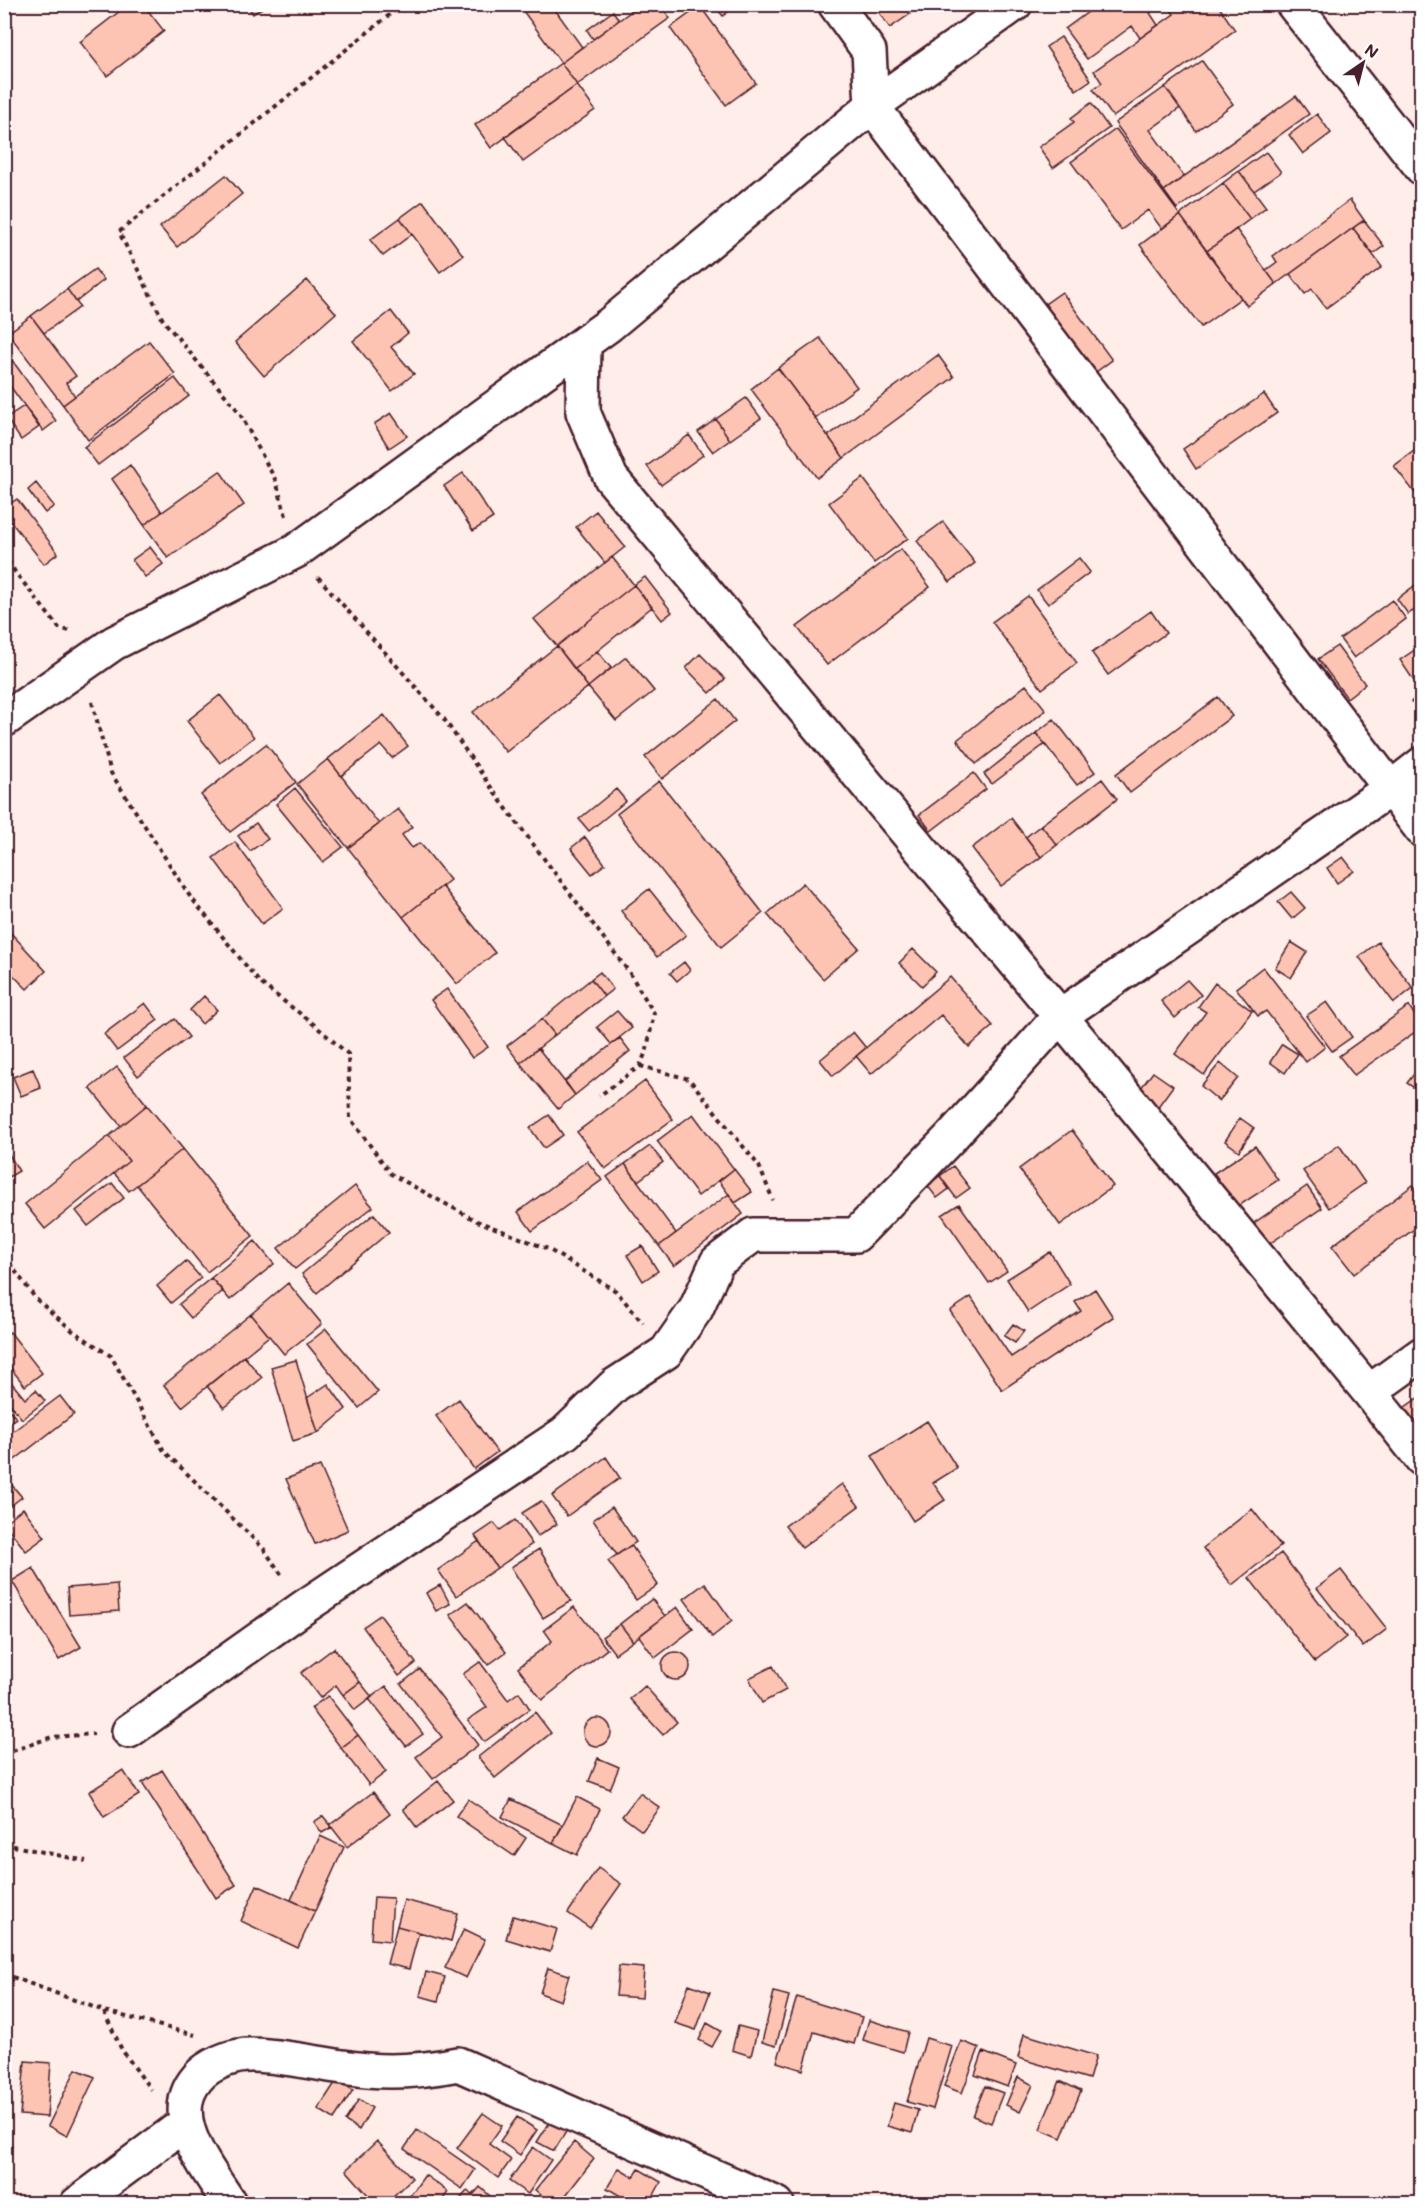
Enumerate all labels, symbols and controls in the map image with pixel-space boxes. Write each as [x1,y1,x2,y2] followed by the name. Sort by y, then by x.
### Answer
[1333,33,1393,93] north arrow
[1361,38,1383,62] text: N

